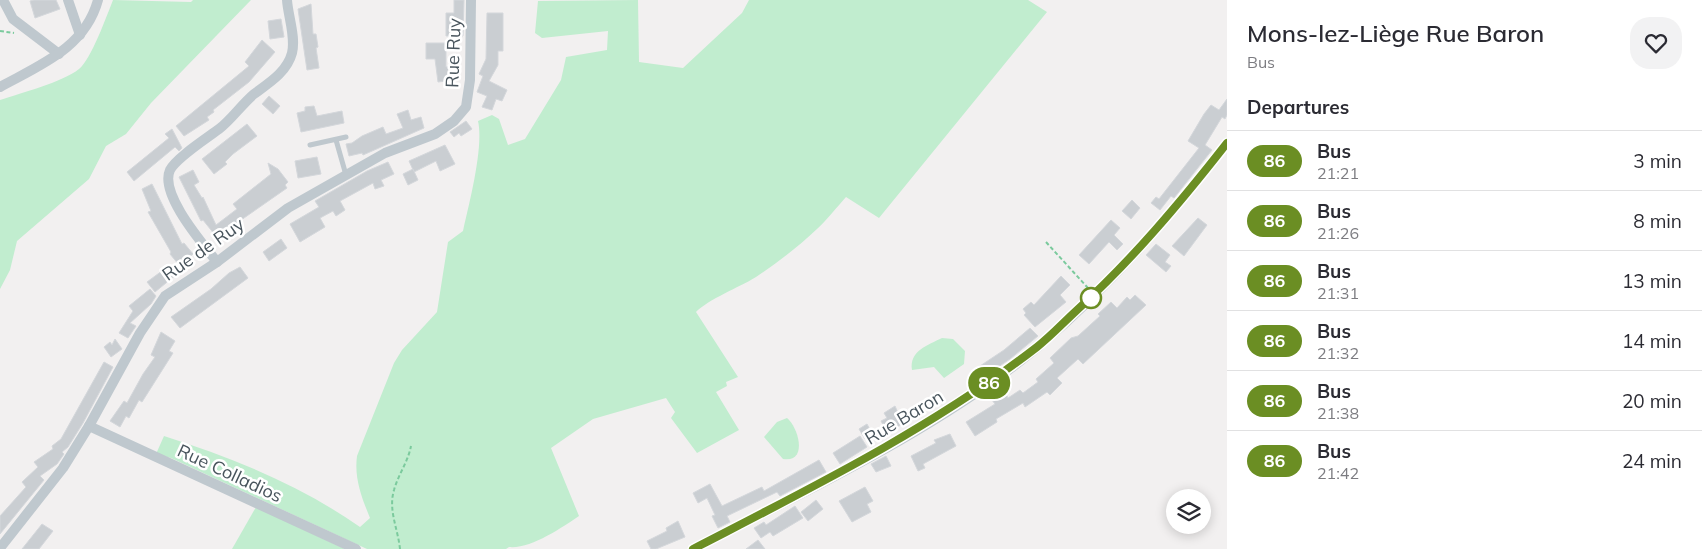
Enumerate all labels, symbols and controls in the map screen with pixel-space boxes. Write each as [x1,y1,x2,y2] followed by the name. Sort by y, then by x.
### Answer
[440,17,466,88] street label: Rue Ruy
[1630,17,1682,69] button: heart
[1247,18,1544,48] text: Mons-lez-Liège Rue Baron
[1247,52,1275,72] text: Bus
[1247,95,1349,119] text: Departures
[1317,139,1351,163] text: Bus
[1264,149,1285,172] text: 86
[1633,149,1682,173] text: 3 min
[1317,163,1359,183] text: 21:21
[1317,199,1351,223] text: Bus
[1264,209,1285,232] text: 86
[1633,209,1682,233] text: 8 min
[157,212,249,286] street label: Rue de Ruy
[1317,223,1359,243] text: 21:26
[1317,259,1351,283] text: Bus
[1264,269,1285,292] text: 86
[1622,269,1682,293] text: 13 min
[1317,283,1359,303] text: 21:31
[1080,287,1102,309] unlabelled marker
[1317,319,1351,343] text: Bus
[1264,329,1285,352] text: 86
[1622,329,1682,353] text: 14 min
[1317,343,1359,363] text: 21:32
[966,367,1012,399] line badge: 86
[978,371,1000,394] text: 86
[1317,379,1351,403] text: Bus
[861,385,947,449] street label: Rue Baron
[1264,389,1285,412] text: 86
[1622,389,1682,413] text: 20 min
[1317,403,1359,423] text: 21:38
[174,439,286,507] street label: Rue Colladios
[1317,439,1351,463] text: Bus
[1264,449,1285,472] text: 86
[1622,449,1682,473] text: 24 min
[1317,463,1359,483] text: 21:42
[1166,489,1211,534] map controls
[1166,489,1211,534] button: layers

